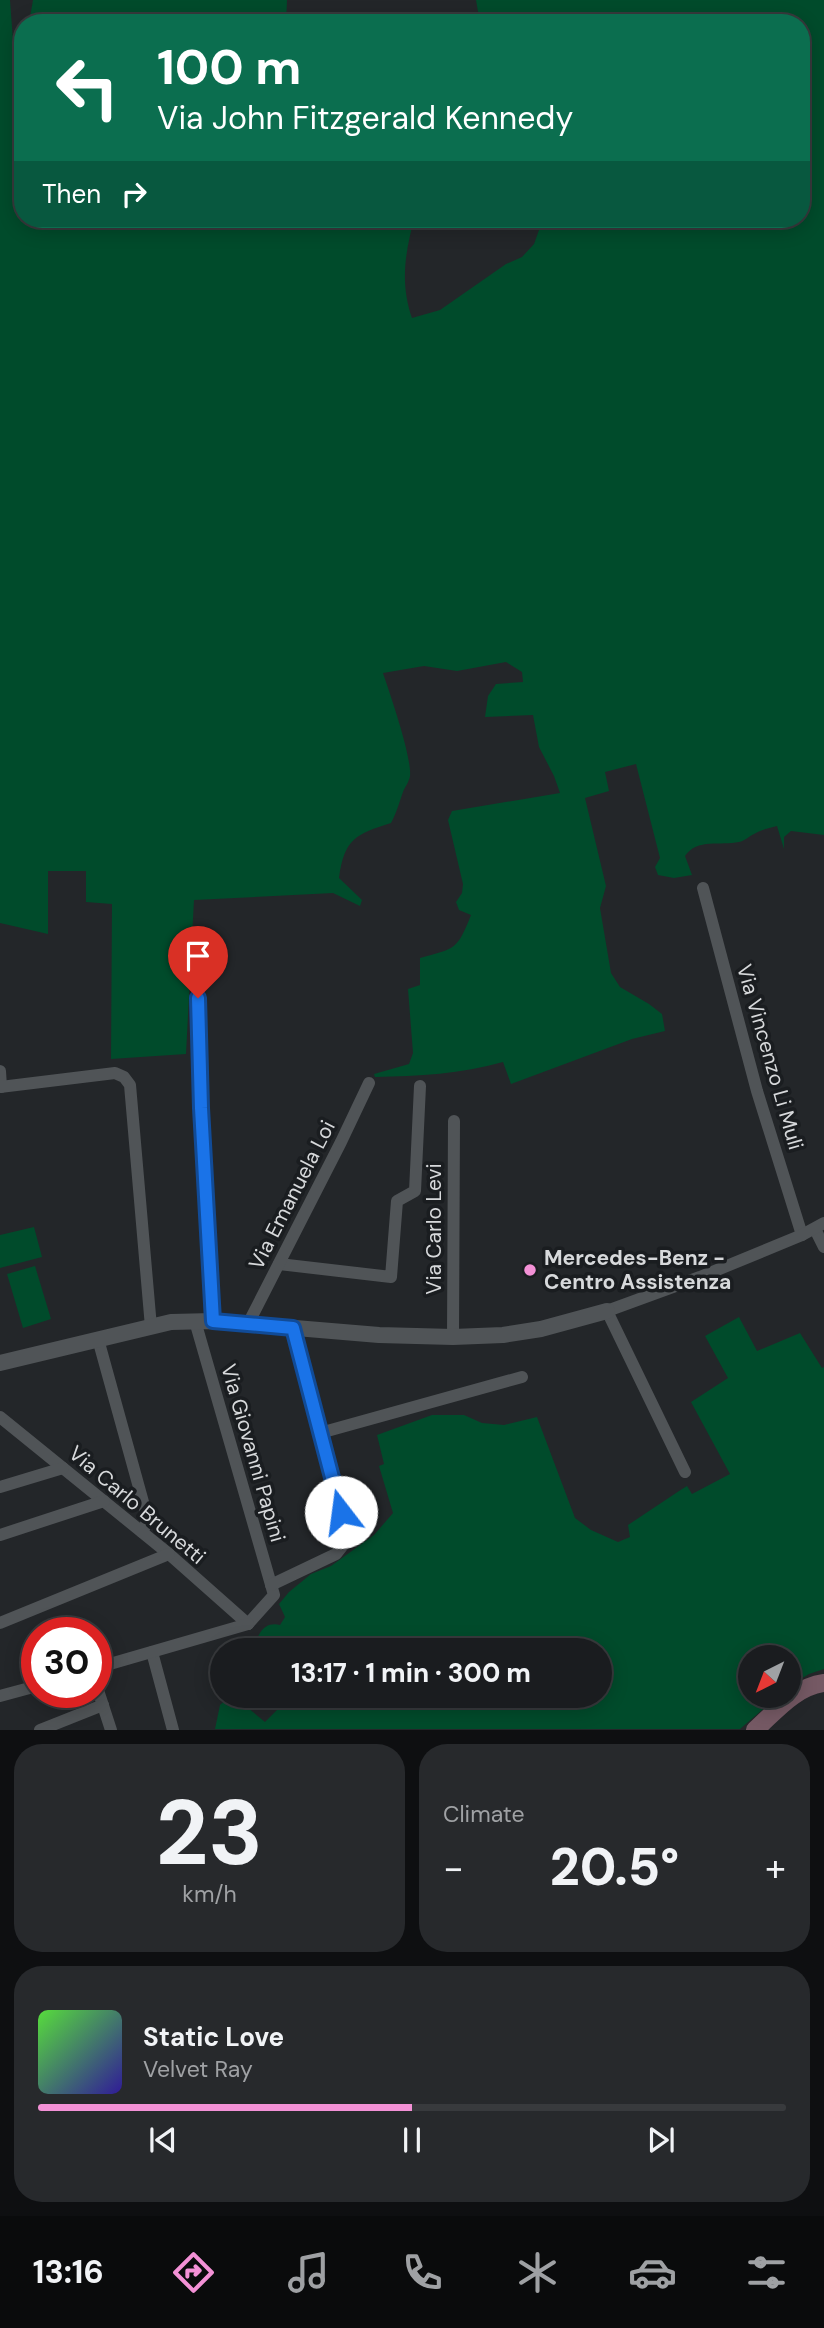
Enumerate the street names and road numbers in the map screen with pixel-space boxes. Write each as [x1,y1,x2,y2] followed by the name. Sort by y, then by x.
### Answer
[730,961,810,1153] street label: Via Vincenzo Li Muli
[242,1116,342,1274] street label: Via Emanuela Loi
[420,1163,448,1295] street label: Via Carlo Levi
[214,1361,292,1545] street label: Via Giovanni Papini
[63,1439,211,1571] street label: Via Carlo Brunetti

